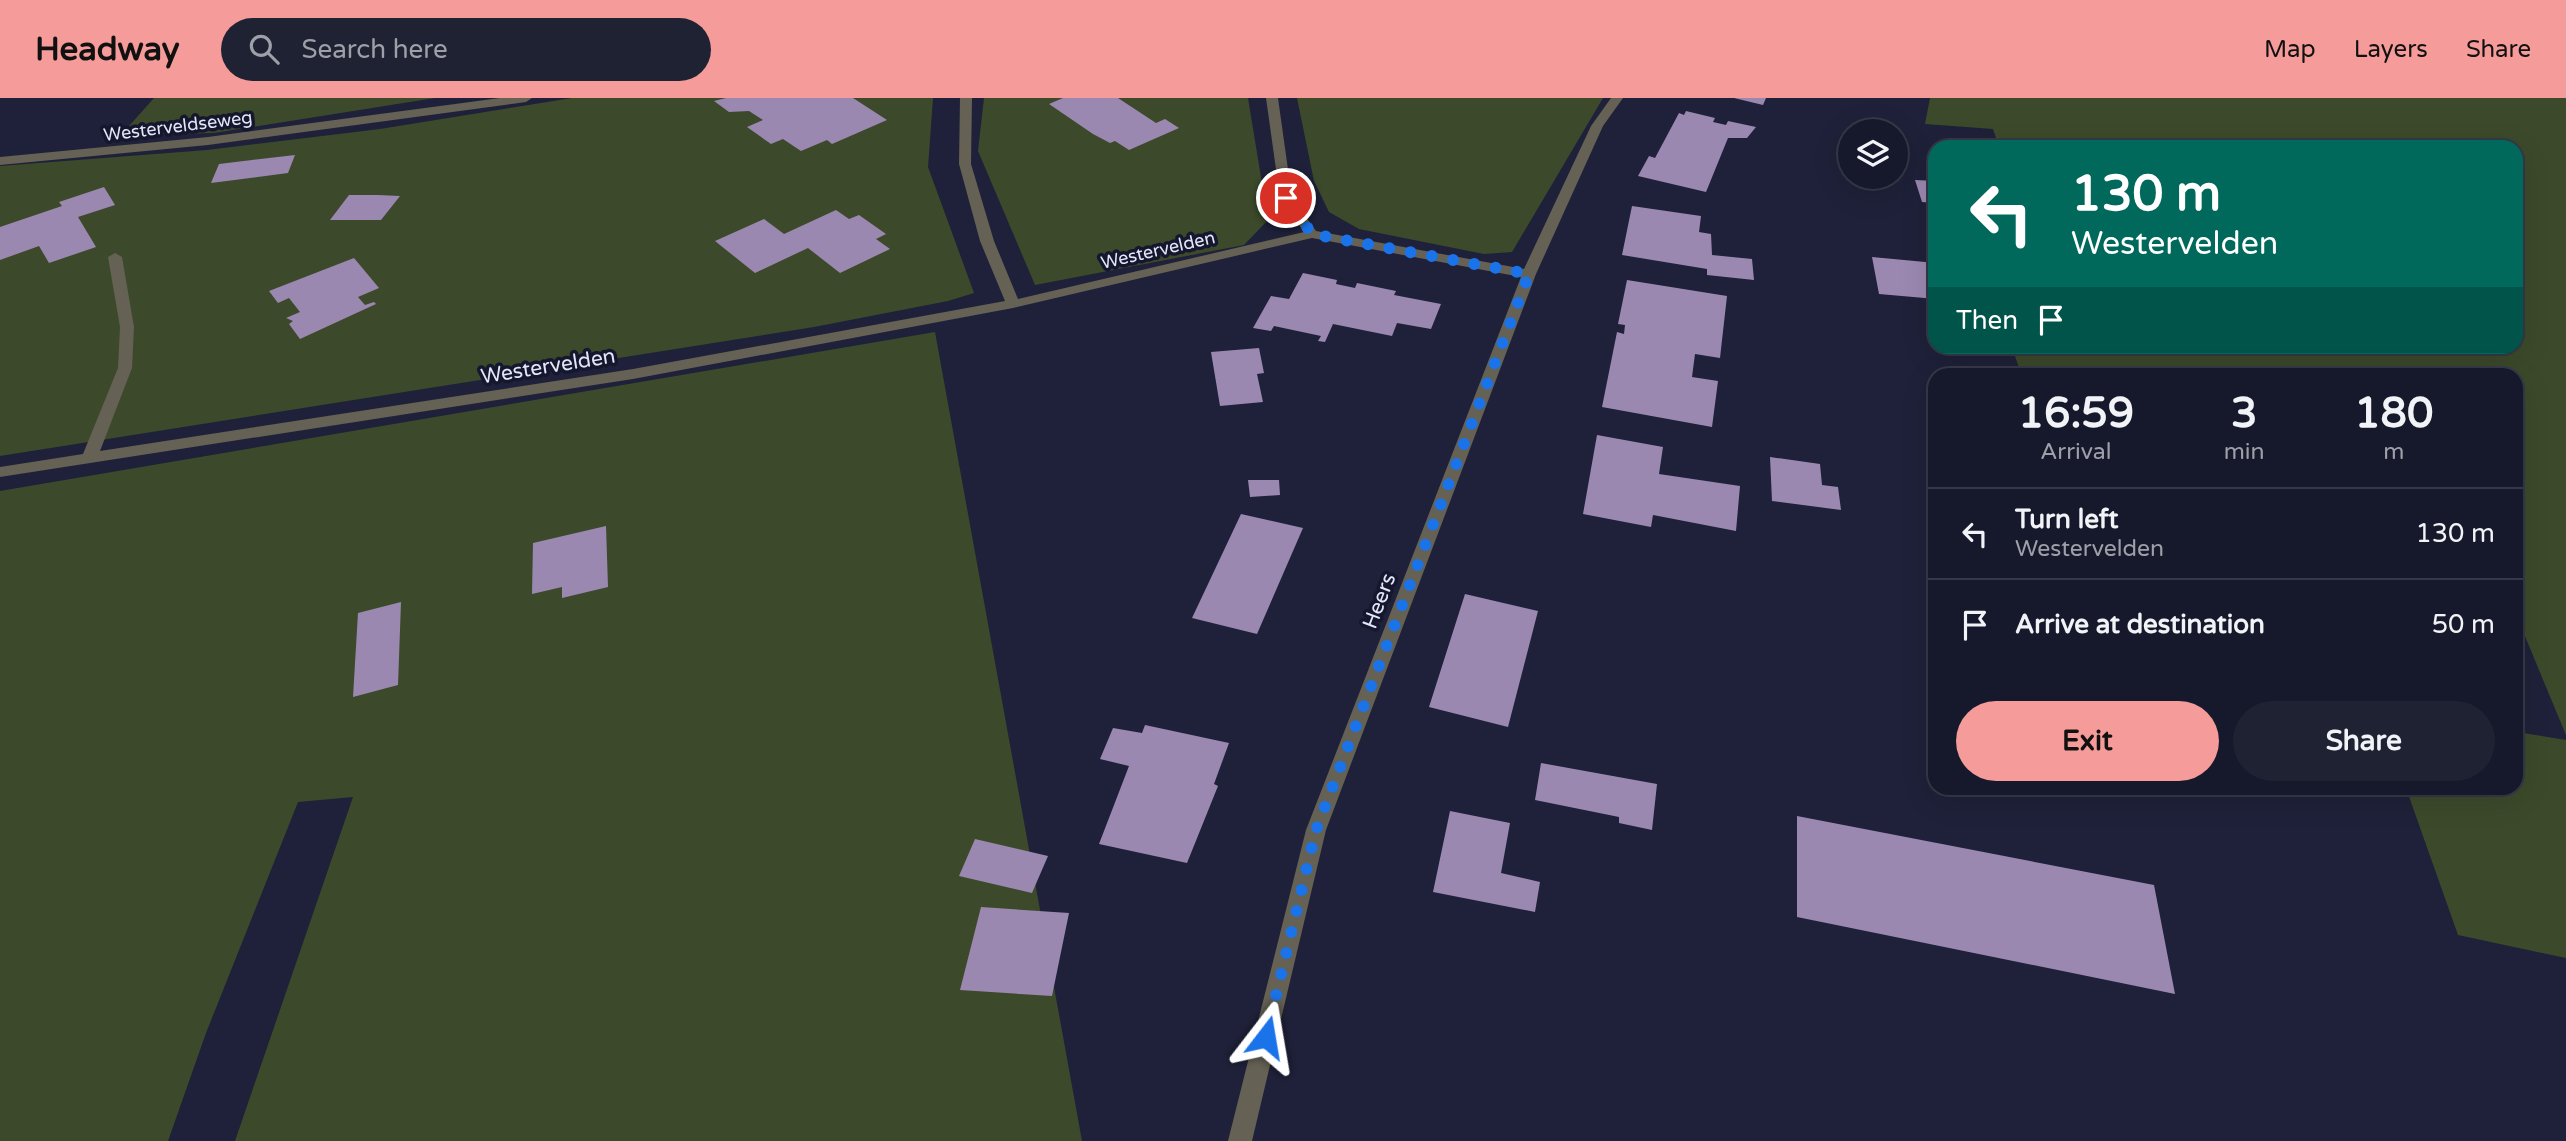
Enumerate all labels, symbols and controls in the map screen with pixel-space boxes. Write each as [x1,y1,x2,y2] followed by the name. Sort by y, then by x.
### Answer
[221,18,711,81] search box
[35,30,179,69] text: Headway
[245,30,283,68] icon: search
[301,34,448,65] text: Search here
[2264,35,2316,64] text: Map
[2354,35,2428,64] text: Layers
[2466,35,2531,64] text: Share
[102,106,254,146] street label: Westerveldseweg
[1838,119,1908,189] map controls
[1838,119,1908,189] button: layers
[2071,165,2221,224] text: 130 m
[1256,168,1316,228] pin
[1956,168,2047,259] icon: left
[1267,179,1305,217] icon: arrive
[2071,225,2278,263] text: Westervelden
[1099,226,1217,274] street label: Westervelden
[2032,301,2070,339] icon: arrive
[1956,305,2018,336] text: Then
[479,344,617,389] street label: Westervelden
[2018,388,2134,439] text: 16:59
[2231,388,2257,439] text: 3
[2354,388,2433,439] text: 180
[2040,438,2111,466] text: Arrival
[2224,438,2265,466] text: min
[2383,438,2404,466] text: m
[2015,504,2118,535] text: Turn left
[1956,515,1994,553] icon: left
[2415,518,2495,549] text: 130 m
[2015,535,2164,563] text: Westervelden
[1357,570,1401,632] street label: Heers
[1956,606,1994,644] icon: arrive
[2015,609,2265,640] text: Arrive at destination
[2432,609,2495,640] text: 50 m
[1956,701,2219,781] button: Exit
[2233,701,2495,781] button: Share
[1229,1000,1303,1074] position arrow

